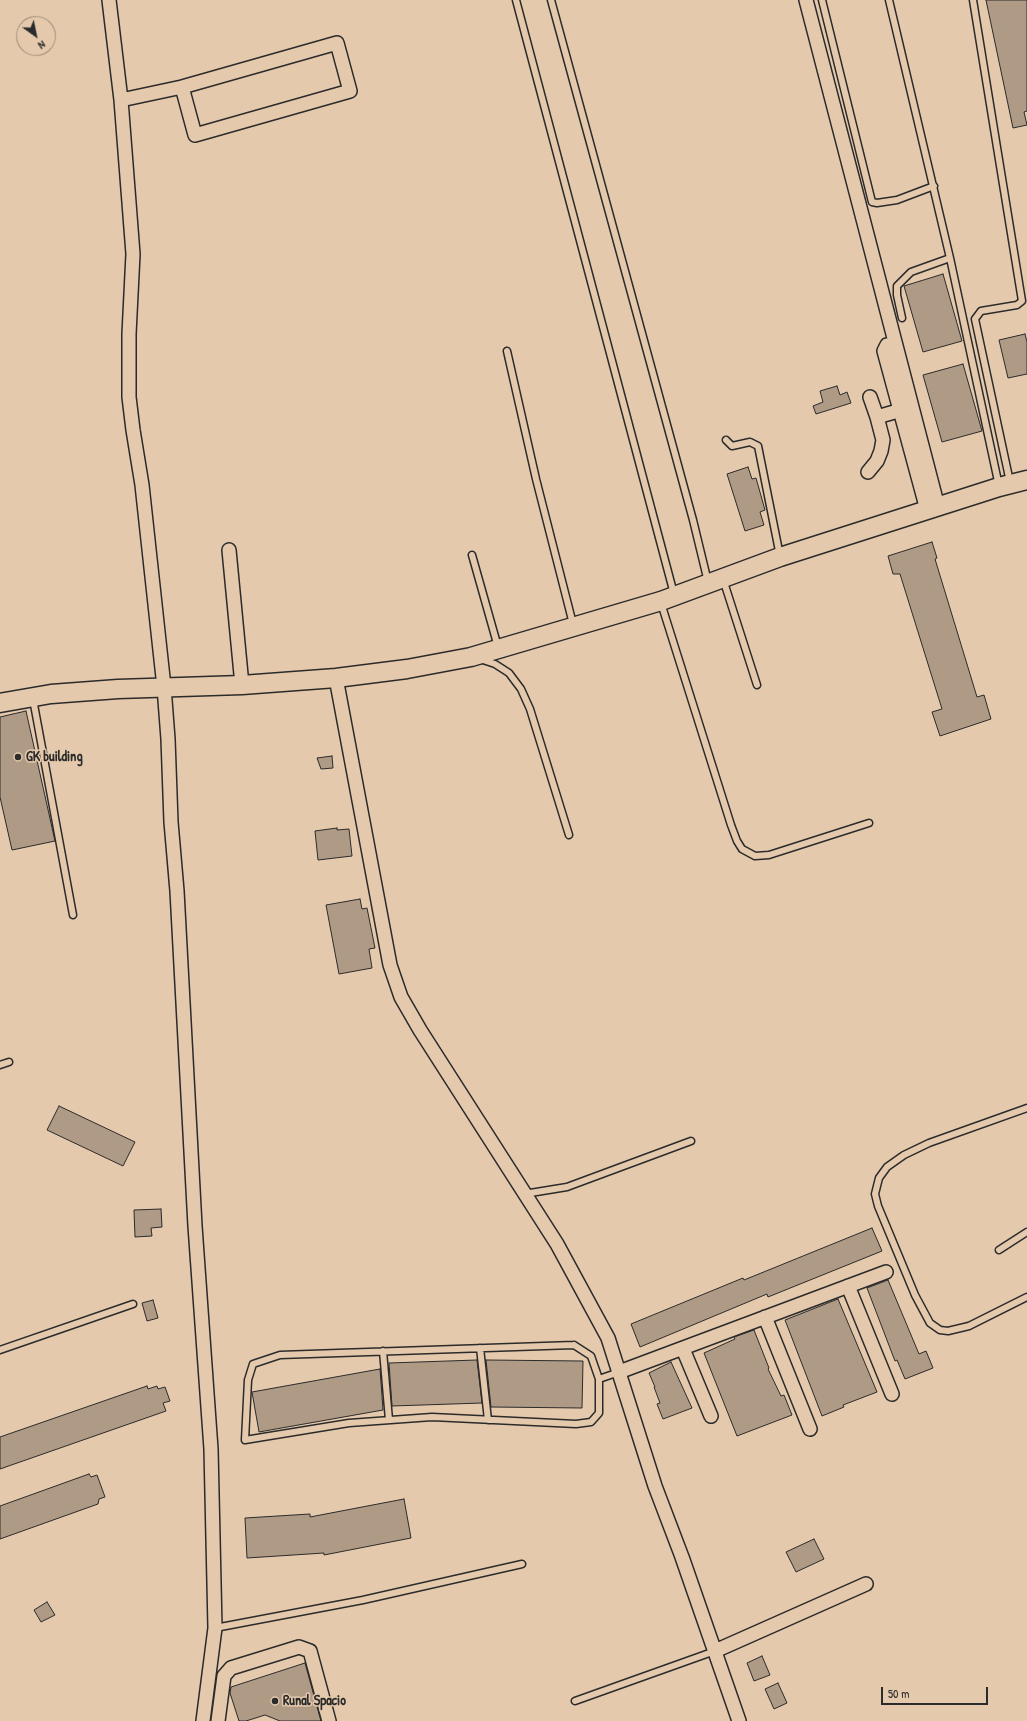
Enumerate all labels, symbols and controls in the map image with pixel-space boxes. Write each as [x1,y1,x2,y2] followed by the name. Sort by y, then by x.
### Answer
[16,16,56,56] north arrow
[36,38,48,53] text: N
[26,749,83,765] place label: GK building
[13,752,23,762] marker: GK building
[883,1679,990,1705] scale bar
[888,1685,909,1702] text: 50 m
[283,1693,346,1709] place label: Runal Spacio
[270,1696,280,1706] marker: Runal Spacio

